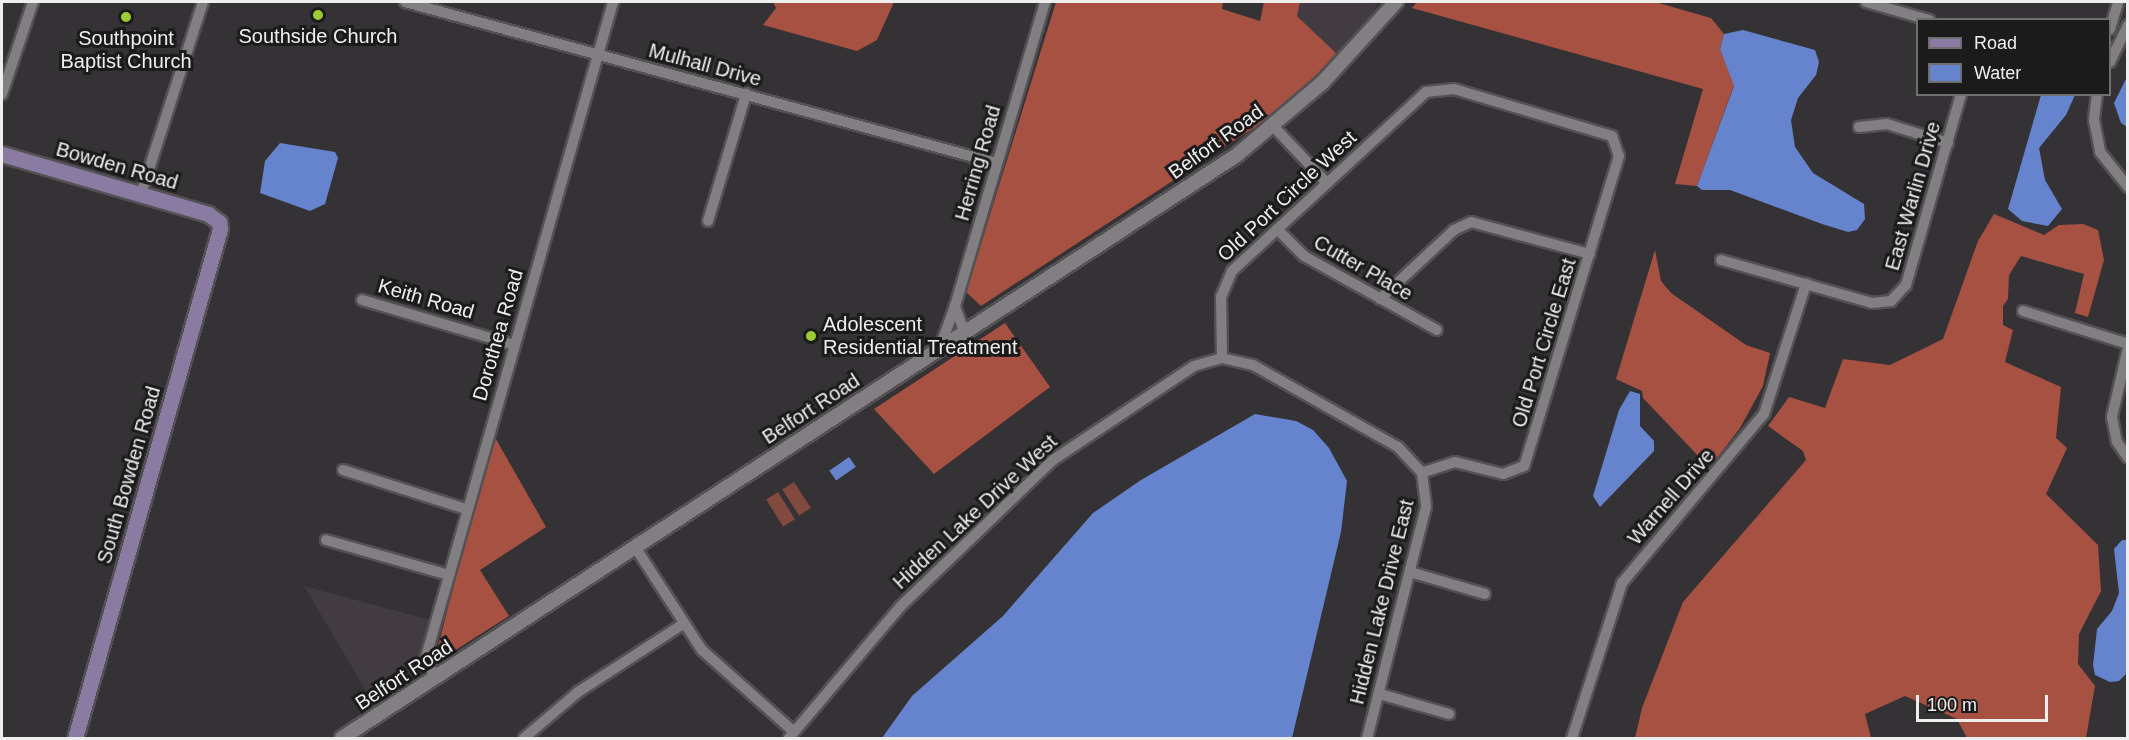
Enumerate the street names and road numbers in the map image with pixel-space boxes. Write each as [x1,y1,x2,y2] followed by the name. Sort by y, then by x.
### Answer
[646,38,764,92] street label: Mulhall Drive
[1164,100,1268,184] street label: Belfort Road
[950,103,1006,223] street label: Herring Road
[1880,119,1946,273] street label: East Warlin Drive
[1213,126,1361,266] street label: Old Port Circle West
[53,137,181,195] street label: Bowden Road
[1309,230,1417,306] street label: Cutter Place
[1507,256,1581,430] street label: Old Port Circle East
[468,266,528,404] street label: Dorothea Road
[375,274,477,324] street label: Keith Road
[758,369,864,449] street label: Belfort Road
[92,384,166,566] street label: South Bowden Road
[888,430,1062,594] street label: Hidden Lake Drive West
[1623,444,1719,550] street label: Warnell Drive
[1345,497,1419,707] street label: Hidden Lake Drive East
[351,635,457,715] street label: Belfort Road

